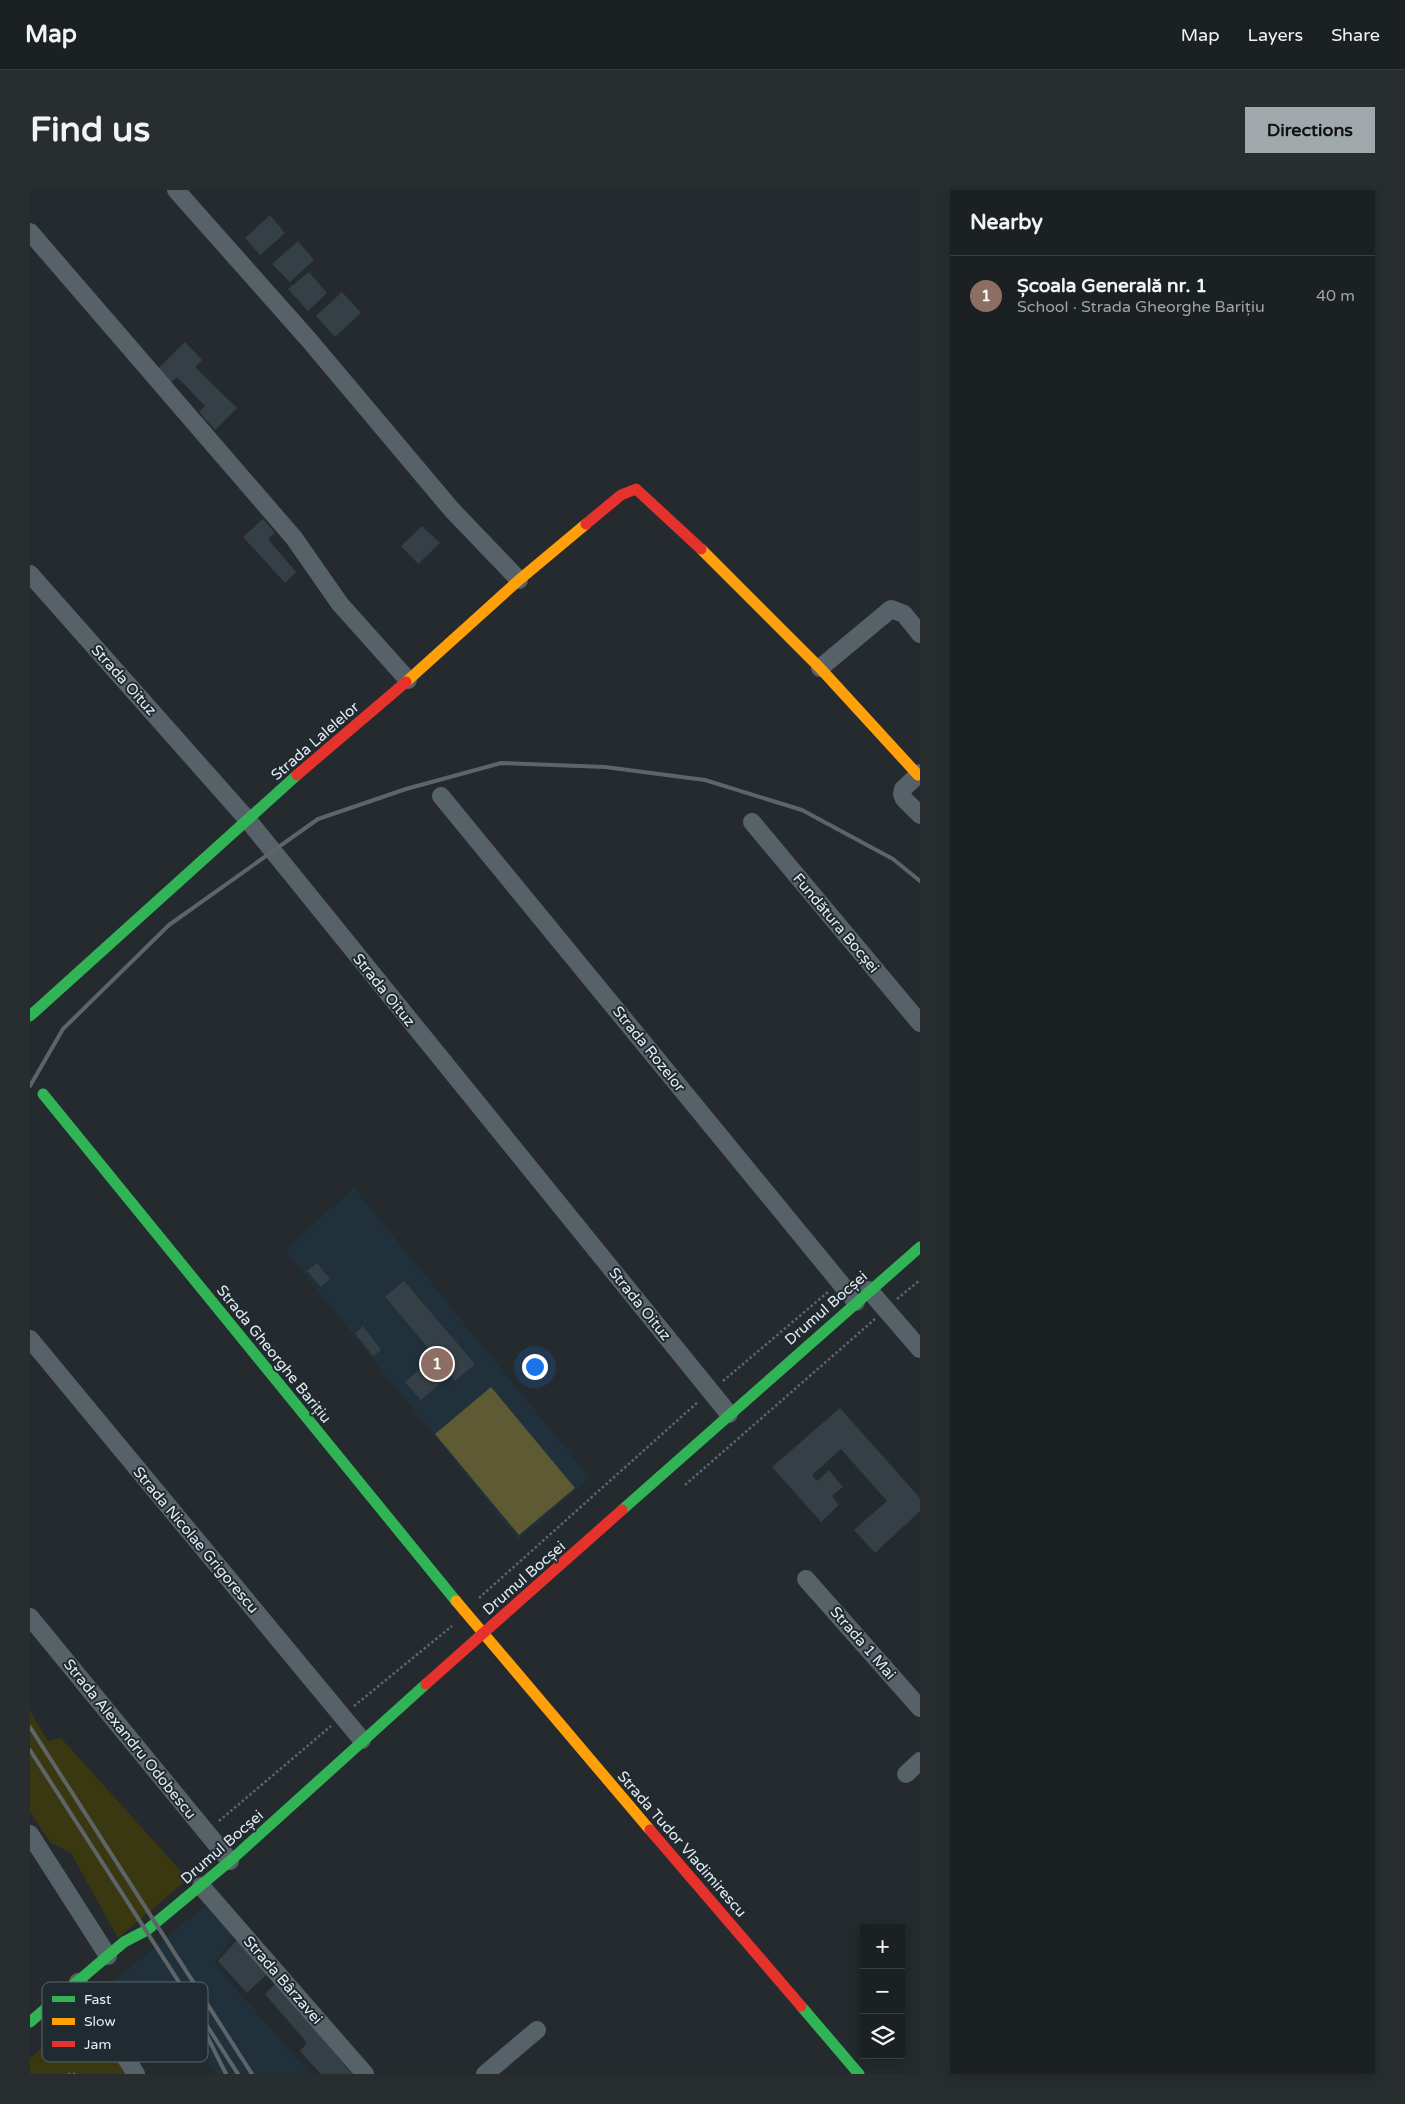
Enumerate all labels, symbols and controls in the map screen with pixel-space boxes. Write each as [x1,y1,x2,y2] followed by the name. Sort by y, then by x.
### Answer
[25,20,77,49] text: Map
[1181,24,1220,46] text: Map
[1248,24,1303,46] text: Layers
[1331,24,1380,46] text: Share
[1245,107,1375,153] button: Directions
[30,109,150,151] text: Find us
[970,210,1043,235] text: Nearby
[1017,275,1207,297] text: Școala Generală nr. 1
[981,286,991,306] text: 1
[1316,286,1355,306] text: 40 m
[1017,297,1265,317] text: School · Strada Gheorghe Barițiu
[88,641,160,719] street label: Strada Oituz
[267,698,363,784] street label: Strada Lalelelor
[789,870,883,976] street label: Fundătura Bocșei
[349,950,419,1030] street label: Strada Oituz
[609,1003,689,1096] street label: Strada Rozelor
[605,1264,675,1344] street label: Strada Oituz
[781,1267,871,1349] street label: Drumul Bocșei
[213,1281,335,1427] street label: Strada Gheorghe Barițiu
[421,1345,453,1383] pin: 1
[522,1354,548,1380] your location
[129,1463,263,1617] street label: Strada Nicolae Grigorescu
[479,1537,569,1619] street label: Drumul Bocșei
[826,1603,900,1683] street label: Strada 1 Mai
[60,1655,200,1823] street label: Strada Alexandru Odobescu
[614,1767,750,1921] street label: Strada Tudor Vladimirescu
[177,1806,267,1888] street label: Drumul Bocșei
[860,1924,905,2059] map controls
[860,1924,905,1969] button: +
[240,1932,326,2028] street label: Strada Bârzavei
[860,1969,905,2014] button: −
[42,1982,208,2062] legend
[84,1991,112,2008] text: Fast
[84,2013,116,2030] text: Slow
[860,2014,905,2059] button: layers
[84,2036,111,2053] text: Jam

